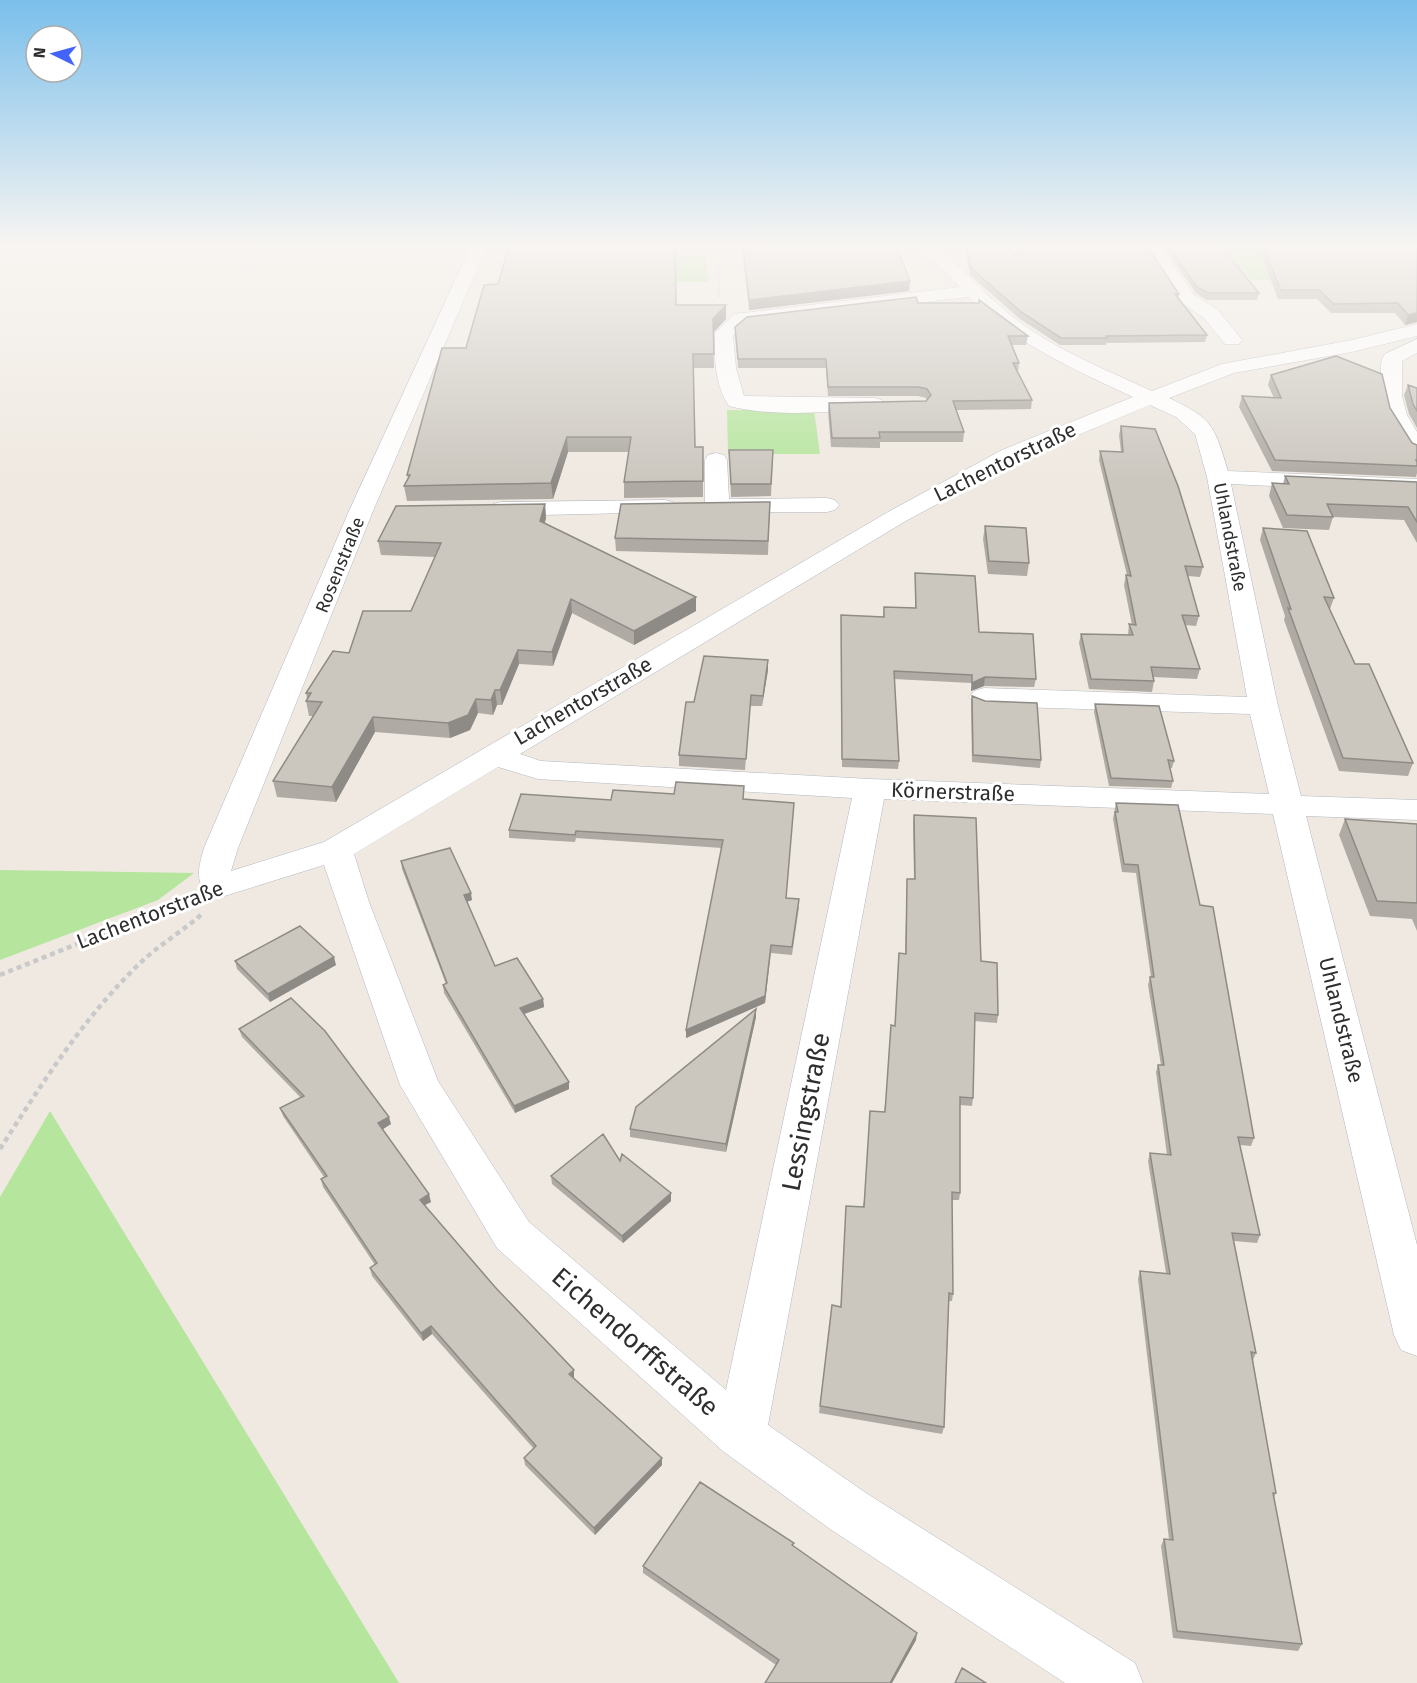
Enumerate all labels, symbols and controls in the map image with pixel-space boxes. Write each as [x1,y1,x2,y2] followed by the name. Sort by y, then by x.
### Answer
[24,24,84,84] north arrow
[30,47,49,59] text: N
[930,416,1080,508] street label: Lachentorstraße
[1209,481,1251,593] street label: Uhlandstraße
[311,514,369,616] street label: Rosenstraße
[509,651,657,751] street label: Lachentorstraße
[891,777,1015,807] street label: Körnerstraße
[73,875,227,955] street label: Lachentorstraße
[1313,954,1369,1086] street label: Uhlandstraße
[775,1030,837,1194] street label: Lessingstraße
[545,1261,725,1423] street label: Eichendorffstraße

